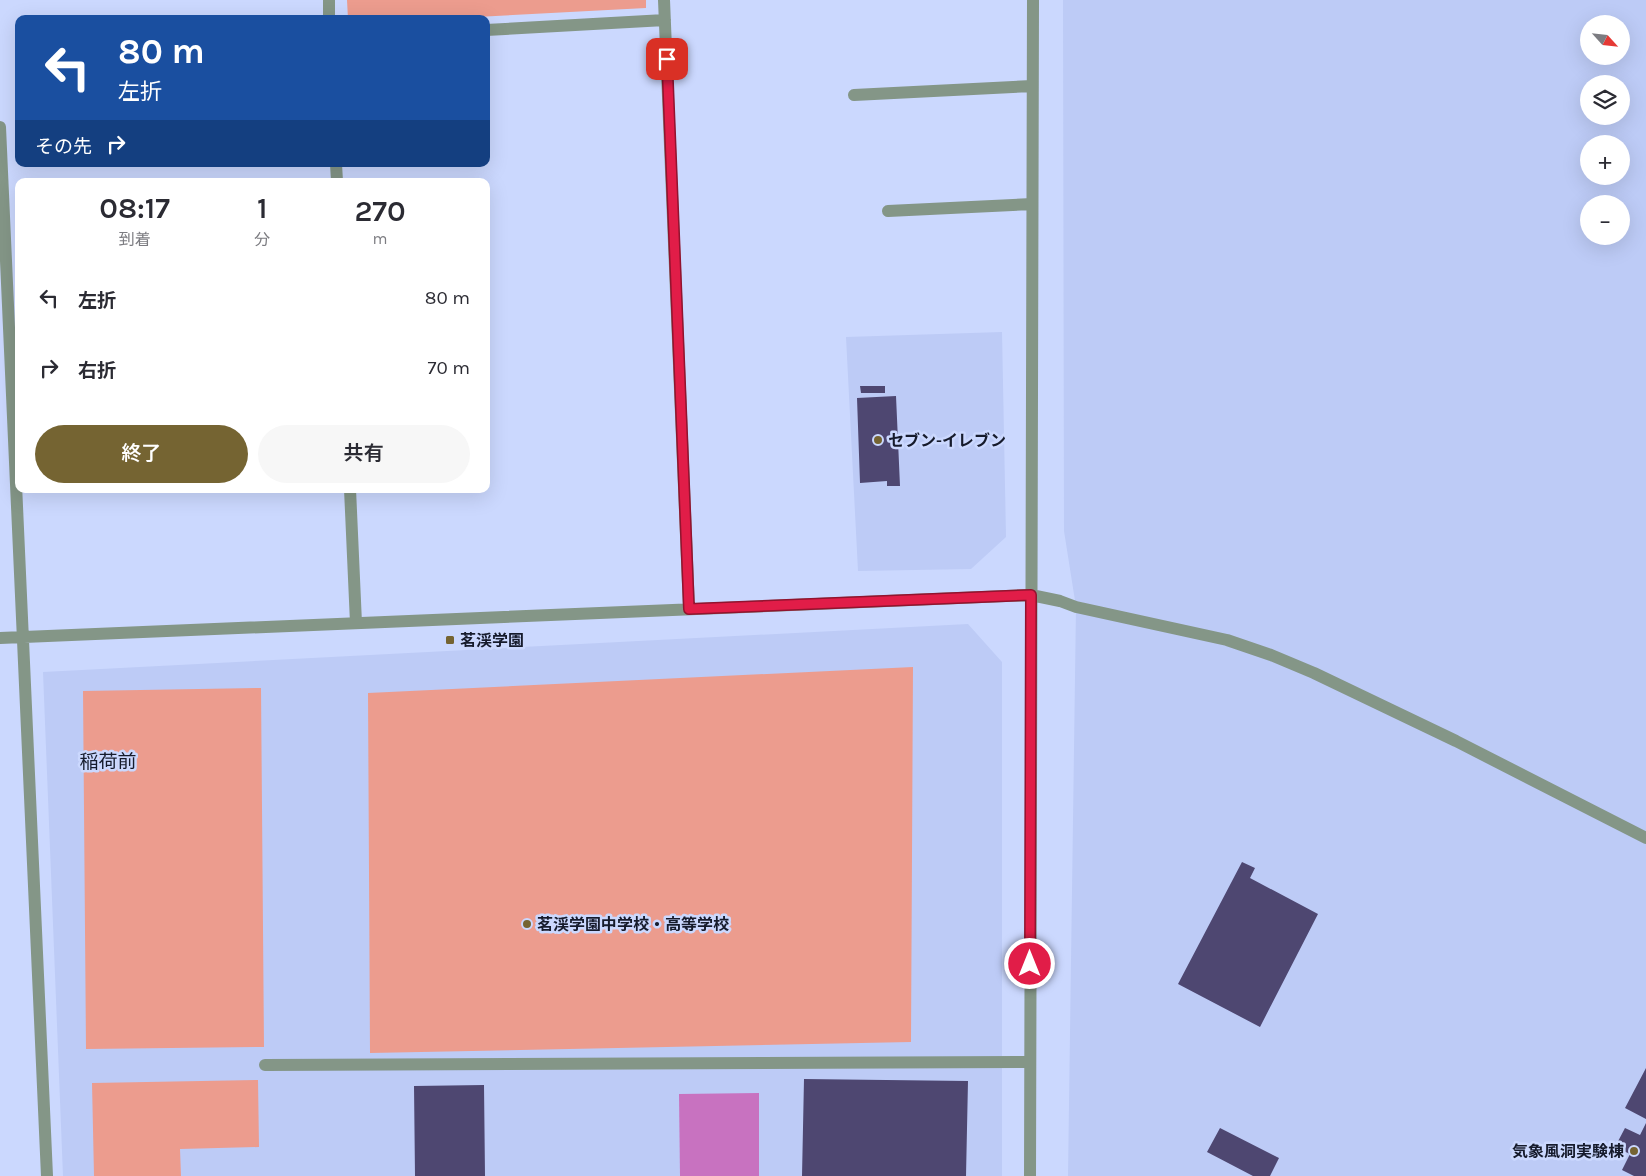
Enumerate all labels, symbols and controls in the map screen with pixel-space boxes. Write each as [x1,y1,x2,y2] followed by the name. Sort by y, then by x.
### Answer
[1580,15,1630,65] north arrow
[1580,15,1630,245] map controls
[118,31,205,72] text: 80 m
[35,35,100,100] icon: left
[646,38,688,80] pin
[653,45,681,73] icon: arrive
[1580,75,1630,125] button: layers
[118,79,162,105] text: 左折
[102,130,130,158] icon: right
[1580,135,1630,185] button: +
[35,136,92,158] text: その先
[99,190,170,226] text: 08:17
[257,190,267,226] text: 1
[354,193,406,229] text: 270
[1580,195,1630,245] button: −
[373,229,388,248] text: m
[119,230,151,249] text: 到着
[254,230,270,249] text: 分
[35,284,63,312] icon: left
[425,287,470,309] text: 80 m
[78,290,116,312] text: 左折
[35,354,63,382] icon: right
[428,357,470,379] text: 70 m
[78,360,116,382] text: 右折
[35,425,248,483] button: 終了
[258,425,470,483] button: 共有
[888,431,1006,450] place label: セブン-イレブン
[872,434,884,446] marker: セブン-イレブン
[460,631,524,650] place label: 茗渓学園
[444,634,456,646] marker: 茗渓学園
[79,751,137,773] district label: 稲荷前
[537,915,729,934] place label: 茗渓学園中学校・高等学校
[521,918,533,930] marker: 茗渓学園中学校・高等学校
[1003,937,1055,989] position arrow
[1512,1142,1624,1161] place label: 気象風洞実験棟
[1628,1145,1640,1157] marker: 気象風洞実験棟

